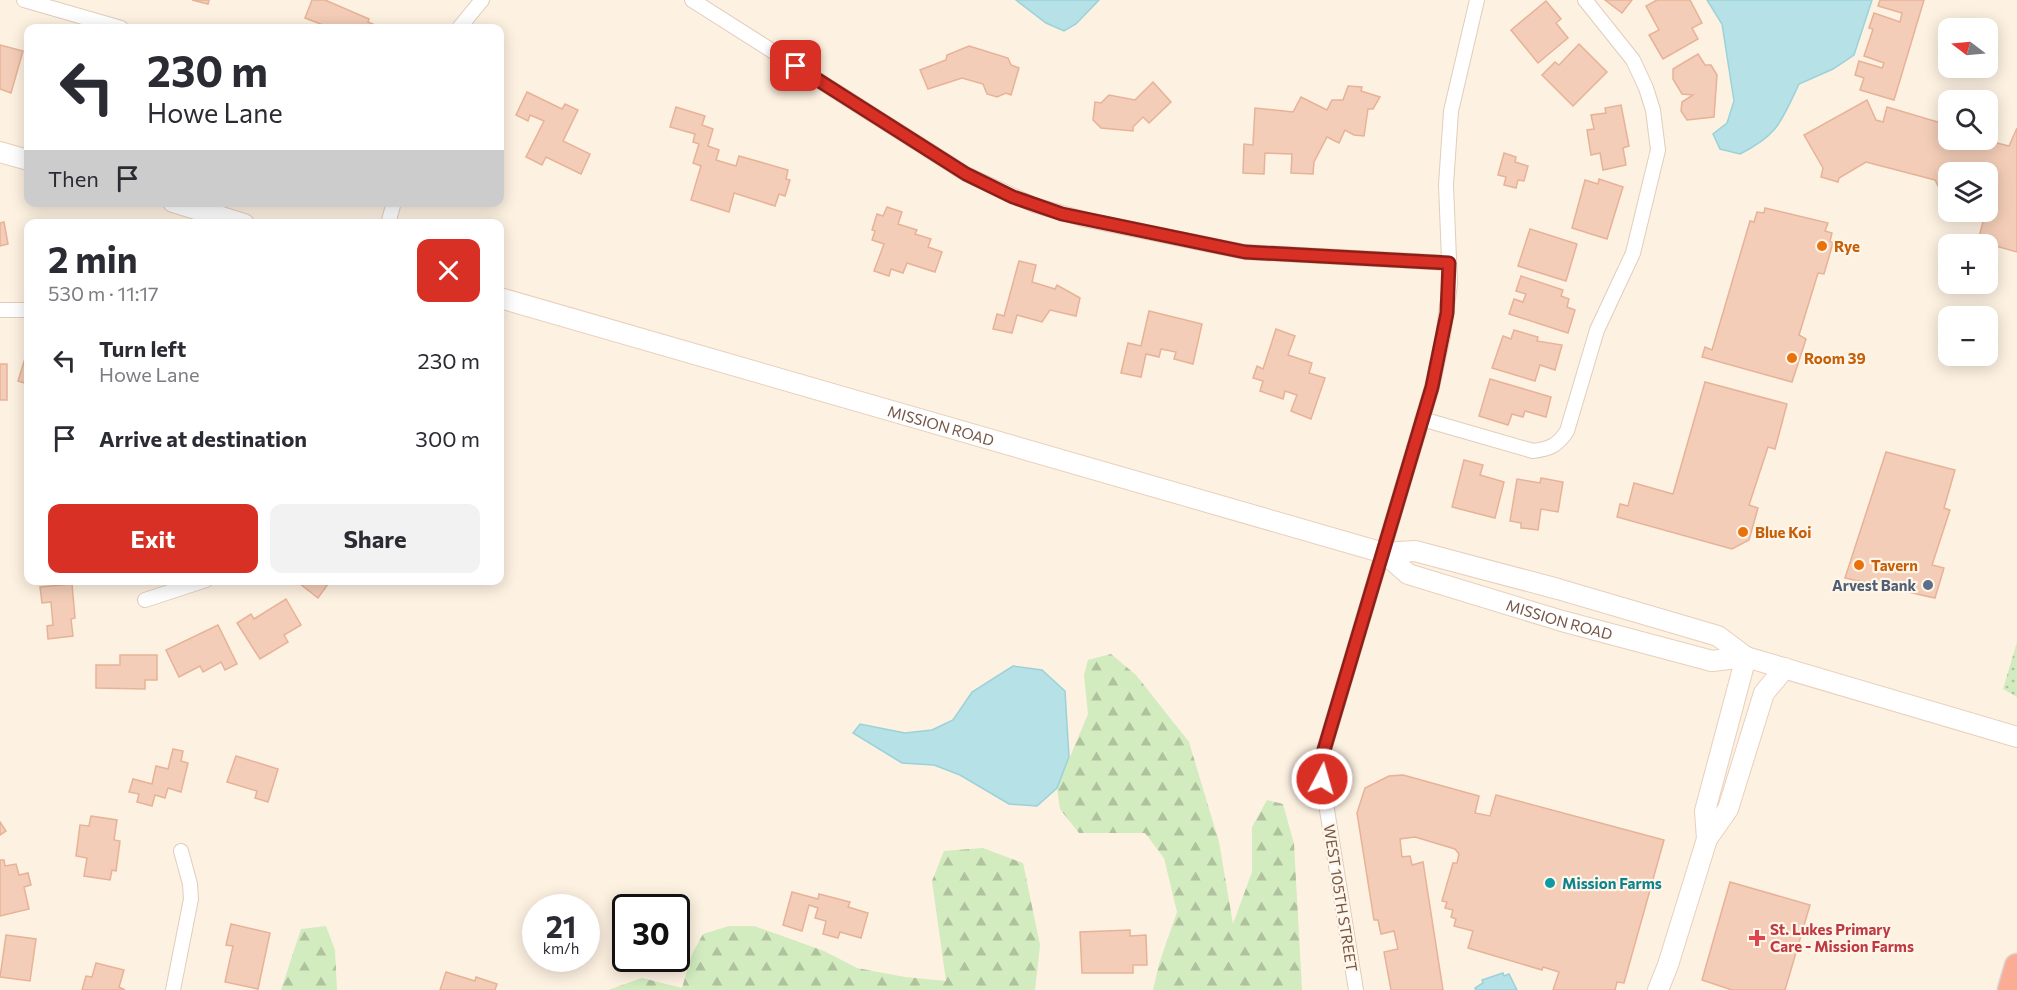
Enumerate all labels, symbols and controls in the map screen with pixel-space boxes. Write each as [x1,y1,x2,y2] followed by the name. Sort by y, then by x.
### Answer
[1938,18,1998,78] north arrow
[1938,18,1998,366] map controls
[770,40,821,91] pin
[147,44,268,96] text: 230 m
[48,48,126,126] icon: left
[779,49,812,82] icon: arrive
[1938,90,1998,150] button: search
[147,96,283,129] text: Howe Lane
[111,162,144,195] icon: arrive
[1938,162,1998,222] button: layers
[48,165,99,192] text: Then
[1938,234,1998,294] button: +
[48,236,138,280] text: 2 min
[1834,237,1860,255] place label: Rye
[417,239,480,302] button: close
[1815,239,1829,253] marker: Rye
[48,281,159,305] text: 530 m · 11:17
[1938,306,1998,366] button: −
[99,335,186,362] text: Turn left
[48,344,81,377] icon: left
[417,347,480,374] text: 230 m
[1804,349,1866,367] place label: Room 39
[1785,351,1799,365] marker: Room 39
[99,362,200,386] text: Howe Lane
[886,401,996,449] street label: MISSION ROAD
[48,422,81,455] icon: arrive
[99,425,307,452] text: Arrive at destination
[415,425,480,452] text: 300 m
[48,504,258,573] button: Exit
[270,504,480,573] button: Share
[1755,523,1811,541] place label: Blue Koi
[1736,525,1750,539] marker: Blue Koi
[1871,556,1918,574] place label: Tavern
[1852,558,1866,572] marker: Tavern
[1832,576,1916,594] place label: Arvest Bank
[1921,578,1935,592] marker: Arvest Bank
[1504,596,1615,643] street label: MISSION ROAD
[1290,747,1354,811] position arrow
[1320,823,1362,973] street label: WEST 105TH STREET
[1562,874,1662,892] place label: Mission Farms
[1543,876,1557,890] marker: Mission Farms
[612,894,690,972] speed limit sign: 30
[546,907,576,944] text: 21
[1770,920,1914,955] place label: St. Lukes Primary Care - Mission Farms
[1748,929,1766,947] marker: St. Lukes Primary Care - Mission Farms
[543,939,579,957] text: km/h

